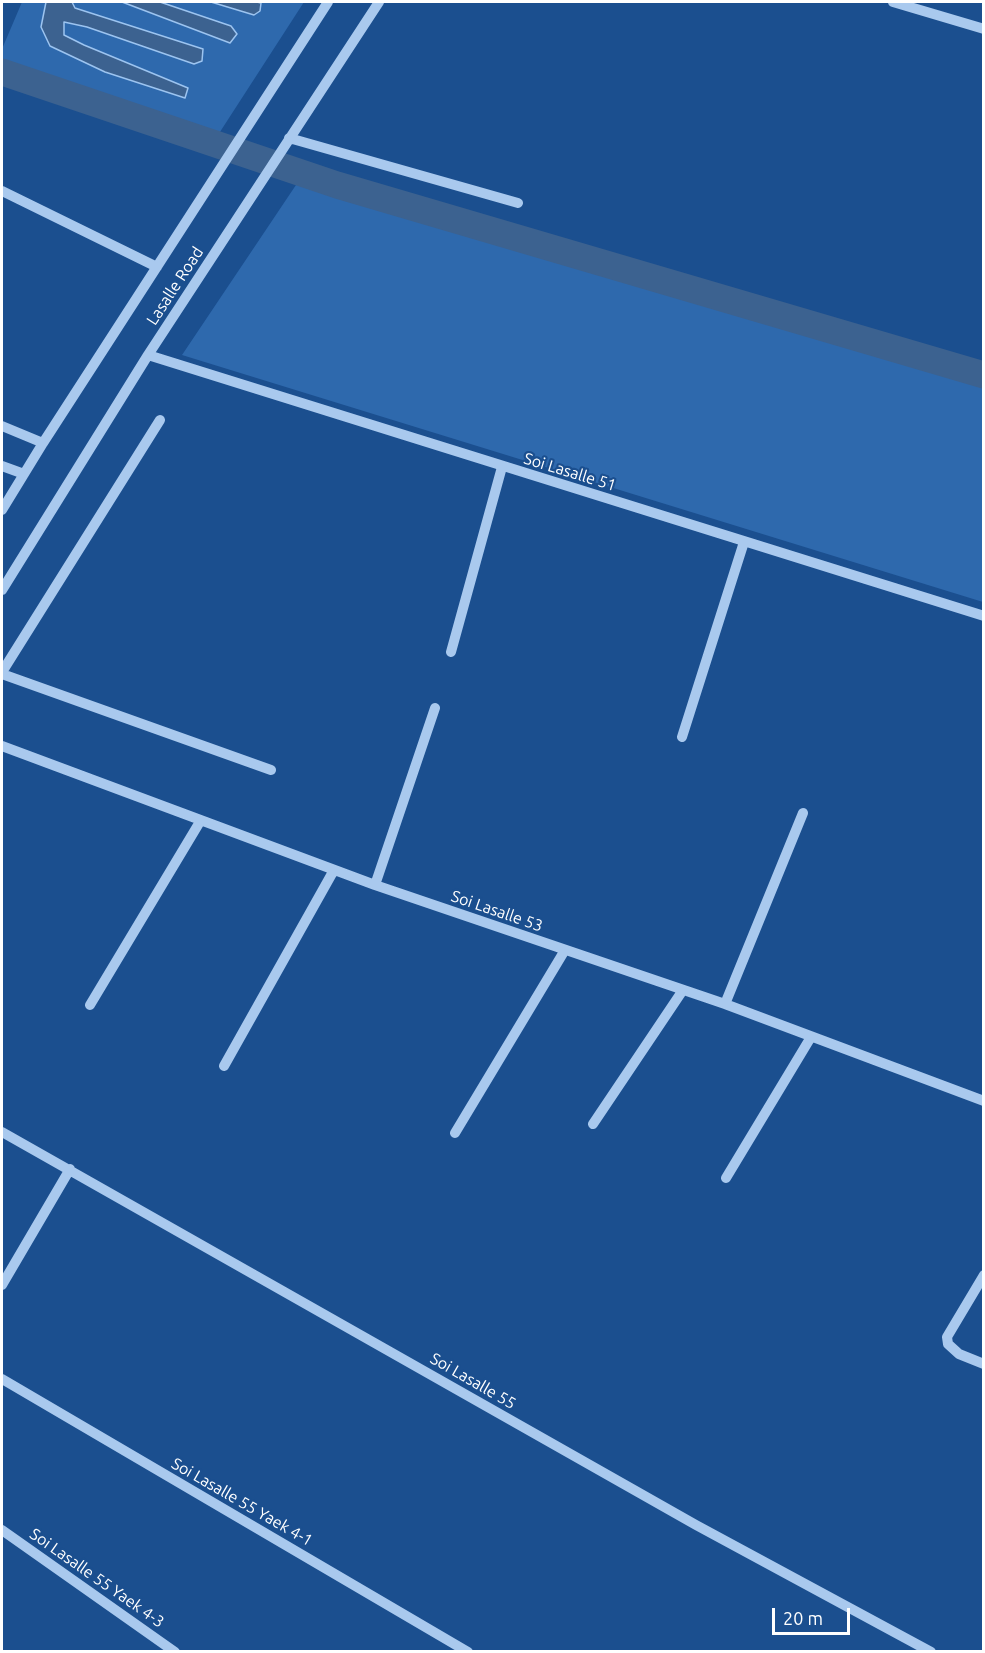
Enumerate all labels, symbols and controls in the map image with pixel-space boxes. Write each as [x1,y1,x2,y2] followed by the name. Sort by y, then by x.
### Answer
[143,243,207,329] street label: Lasalle Road
[521,449,619,495] street label: Soi Lasalle 51
[449,886,545,936] street label: Soi Lasalle 53
[427,1349,519,1413] street label: Soi Lasalle 55
[168,1454,316,1550] street label: Soi Lasalle 55 Yaek 4-1
[26,1524,168,1632] street label: Soi Lasalle 55 Yaek 4-3
[775,1596,853,1634] scale bar
[783,1608,823,1628] text: 20 m

